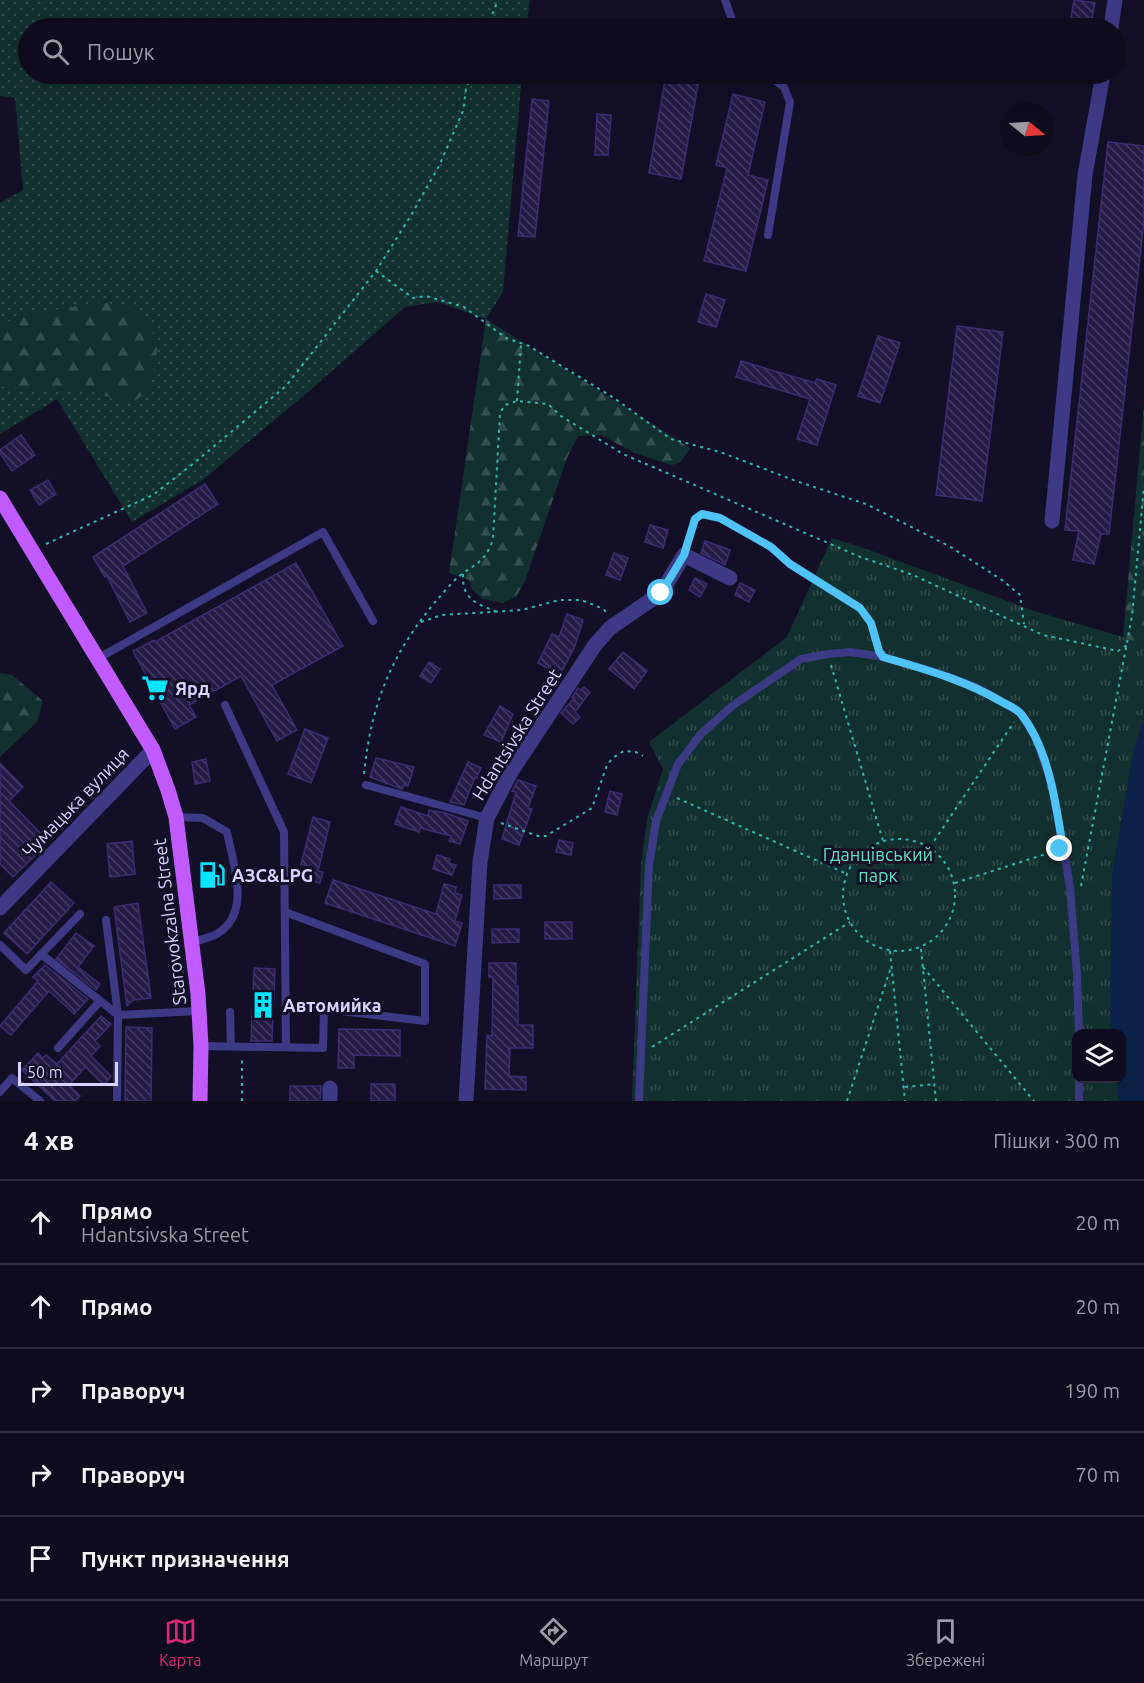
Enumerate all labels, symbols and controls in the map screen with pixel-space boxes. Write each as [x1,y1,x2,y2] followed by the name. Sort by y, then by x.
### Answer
[18,18,1126,84] search box
[39,35,72,68] icon: search
[87,39,155,64] text: Пошук
[1000,102,1054,156] north arrow
[647,579,673,605] route start
[467,665,565,803] street label: Hdantsivska Street
[140,673,170,703] supermarket icon: Ярд
[175,678,210,698] place label: Ярд
[18,743,132,861] street label: Чумацька вулиця
[1046,835,1072,861] route end
[149,838,189,1006] street label: Starovokzalna Street
[823,844,933,885] park label: Гданцівський парк
[197,860,227,890] fuel station icon: АЗС&LPG
[232,865,313,885] place label: АЗС&LPG
[248,990,278,1020] building icon: Автомийка
[283,995,382,1015] place label: Автомийка
[1072,1029,1126,1083] map controls
[1072,1029,1126,1083] button: layers
[18,1059,118,1086] scale bar
[27,1063,63,1081] text: 50 m
[24,1126,74,1155] text: 4 хв
[993,1129,1120,1152] text: Пішки · 300 m
[81,1198,152,1223] text: Прямо
[24,1206,57,1239] icon: ahead
[1076,1211,1120,1234] text: 20 m
[81,1223,249,1246] text: Hdantsivska Street
[24,1290,57,1323] icon: ahead
[81,1294,152,1319] text: Прямо
[1076,1295,1120,1318] text: 20 m
[24,1374,57,1407] icon: right
[81,1378,185,1403] text: Праворуч
[1064,1379,1120,1402] text: 190 m
[24,1458,57,1491] icon: right
[81,1462,185,1487] text: Праворуч
[1076,1463,1120,1486] text: 70 m
[24,1542,57,1575] icon: arrive
[81,1546,290,1571] text: Пункт призначення
[159,1615,202,1669] tab: Карта
[519,1615,588,1669] tab: Маршрут
[906,1615,985,1669] tab: Збережені

